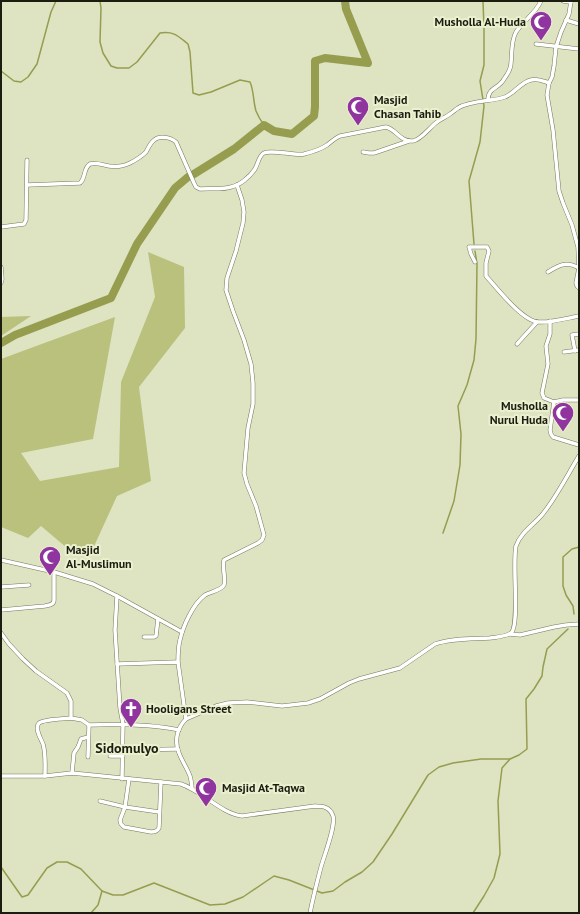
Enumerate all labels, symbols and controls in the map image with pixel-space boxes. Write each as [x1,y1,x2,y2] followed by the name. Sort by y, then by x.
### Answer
[528,9,554,42] mosque icon: Musholla Al-Huda
[435,14,526,29] place label: Musholla Al-Huda
[374,92,442,121] place label: Masjid Chasan Tahib
[345,94,371,127] mosque icon: Masjid Chasan Tahib
[490,398,548,427] place label: Musholla Nurul Huda
[550,400,576,433] mosque icon: Musholla Nurul Huda
[66,542,132,571] place label: Masjid Al-Muslimun
[37,544,63,577] mosque icon: Masjid Al-Muslimun
[118,696,144,729] church icon: Hooligans Street
[146,701,232,716] place label: Hooligans Street
[95,739,159,757] district label: Sidomulyo
[193,775,219,808] mosque icon: Masjid At-Taqwa
[222,780,305,795] place label: Masjid At-Taqwa

